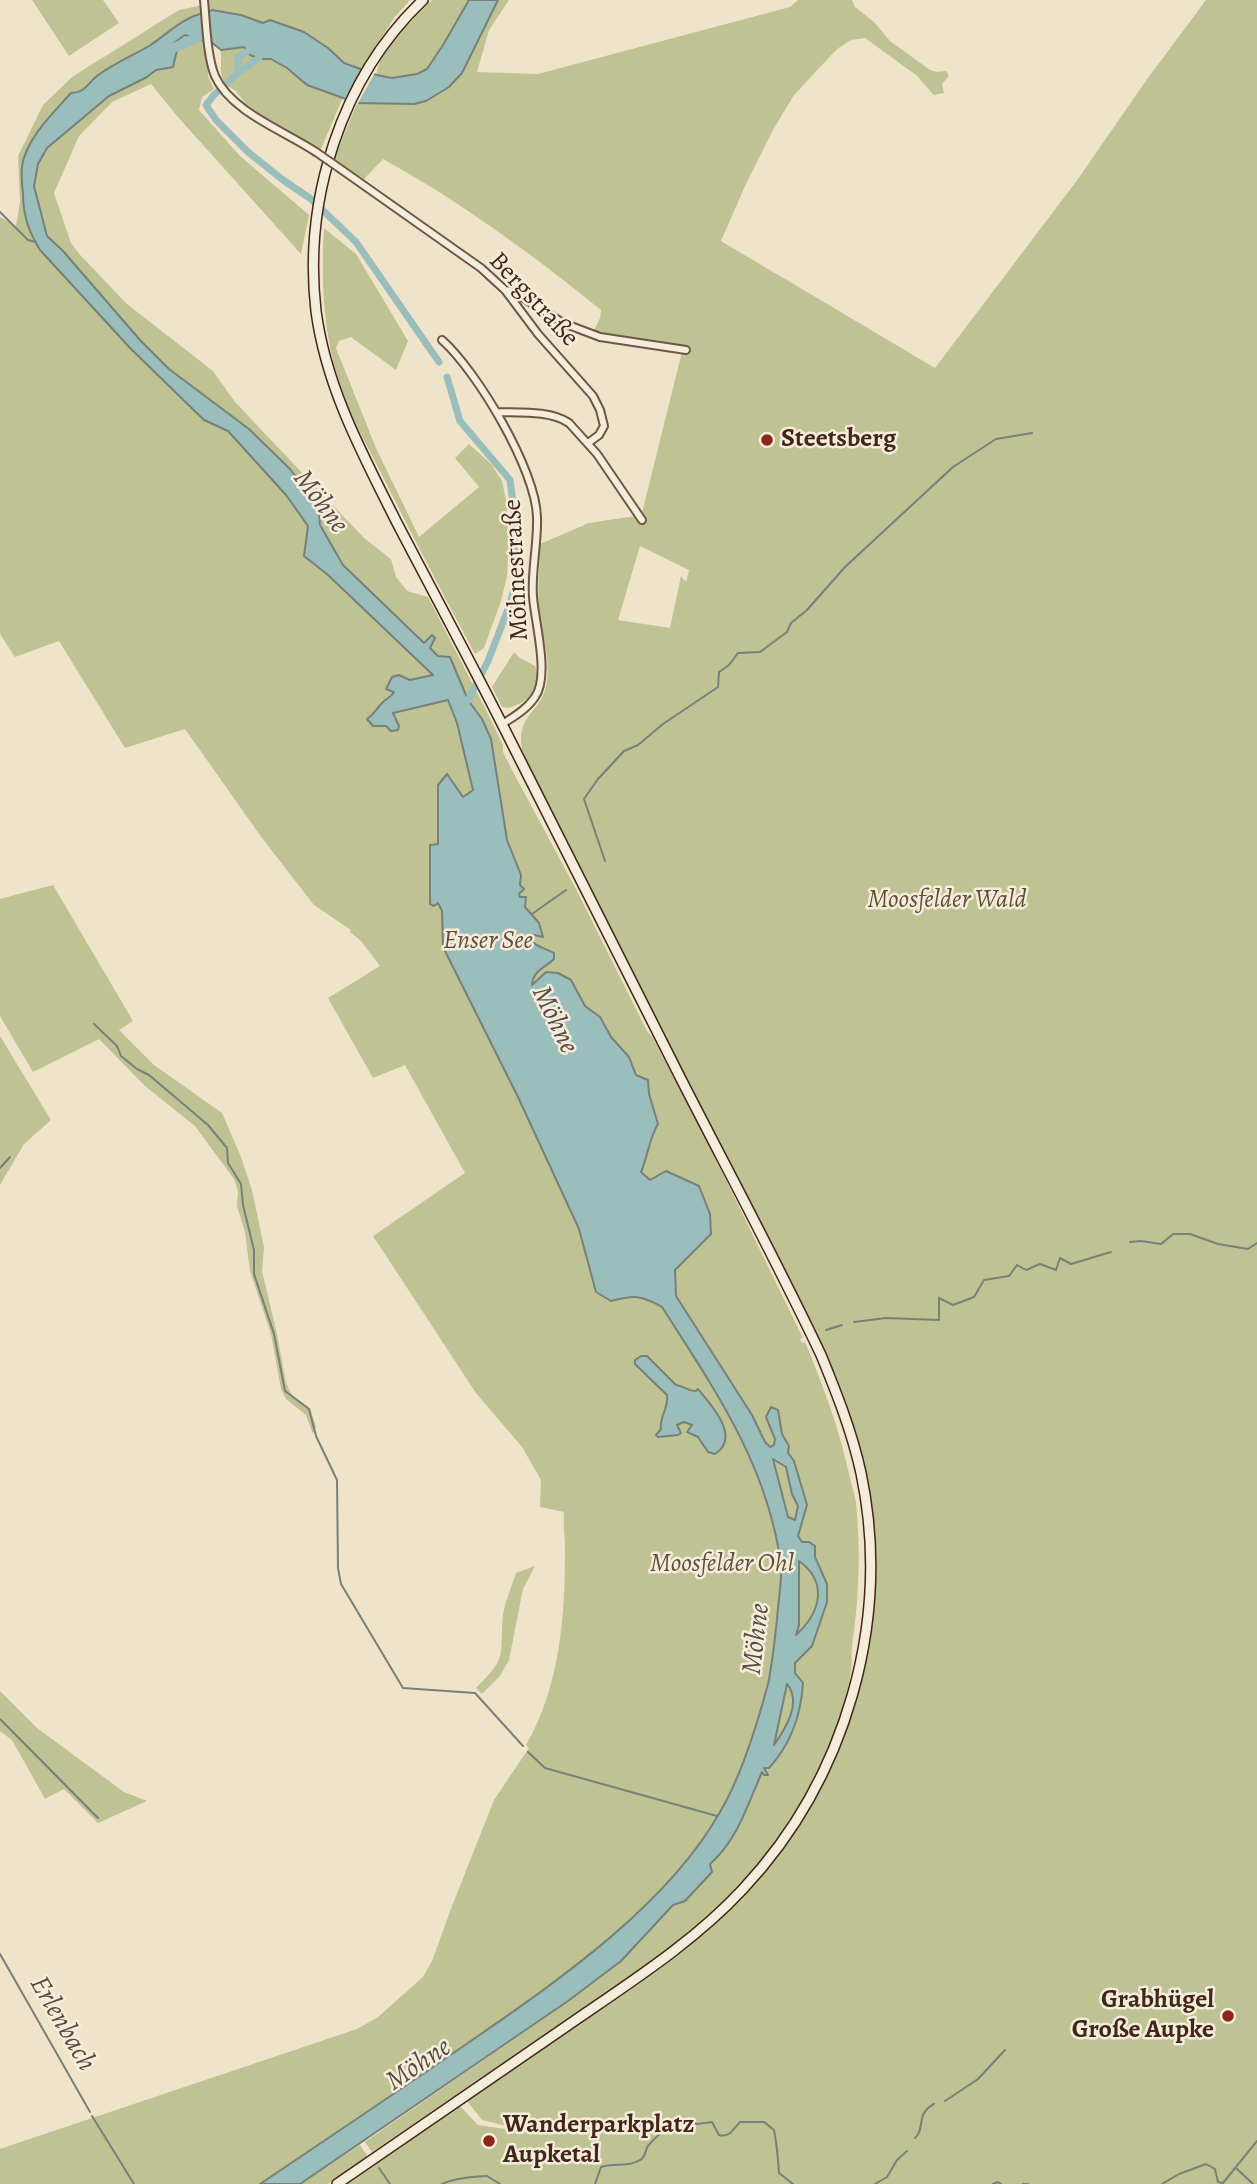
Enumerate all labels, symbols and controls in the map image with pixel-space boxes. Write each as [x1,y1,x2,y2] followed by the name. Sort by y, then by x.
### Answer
[481,246,585,354] street label: Bergstraße
[781,424,896,456] place label: Steetsberg
[759,432,775,448] marker: Steetsberg
[285,463,355,541] water label: Möhne
[498,498,536,642] street label: Möhnestraße
[867,885,1027,917] park label: Moosfelder Wald
[443,926,533,958] park label: Enser See
[523,981,585,1059] water label: Möhne
[650,1549,794,1581] park label: Moosfelder Ohl
[736,1602,778,1676] water label: Möhne
[21,1970,103,2078] water label: Erlenbach
[1072,1985,1214,2046] place label: Grabhügel Große Aupke
[1220,2008,1236,2024] marker: Grabhügel Große Aupke
[380,2031,458,2099] water label: Möhne
[503,2110,694,2172] place label: Wanderparkplatz Aupketal
[481,2133,497,2149] marker: Wanderparkplatz Aupketal

